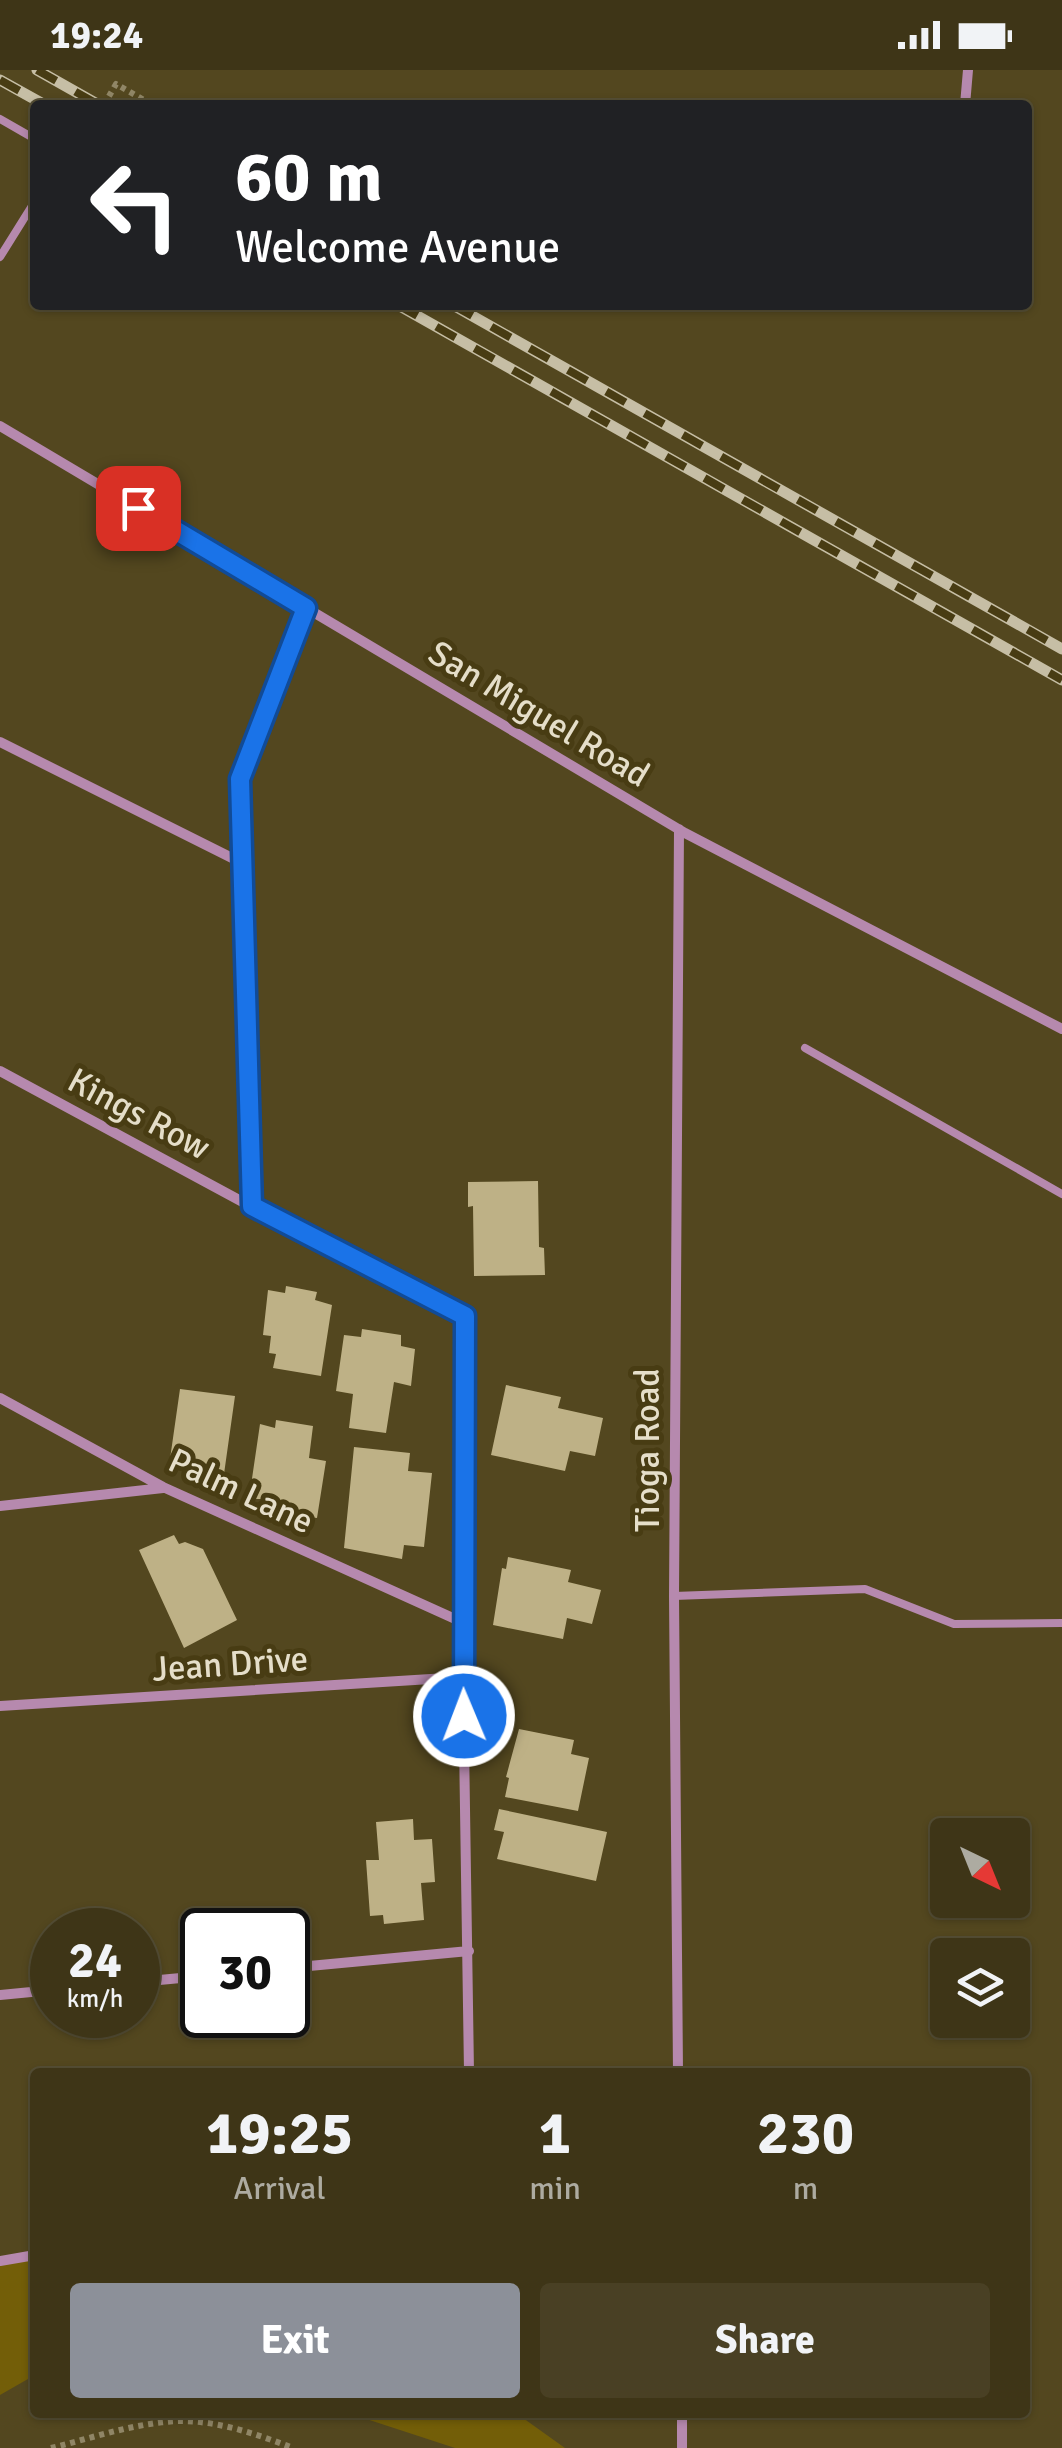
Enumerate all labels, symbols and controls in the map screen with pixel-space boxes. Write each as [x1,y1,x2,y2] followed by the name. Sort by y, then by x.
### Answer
[50,12,143,59] text: 19:24
[235,134,383,220] text: 60 m
[70,140,200,270] icon: left
[235,220,560,275] text: Welcome Avenue
[96,466,181,551] pin
[111,481,166,536] icon: arrive
[421,631,657,797] street label: San Miguel Road
[61,1059,217,1169] street label: Kings Row
[626,1368,669,1532] street label: Tioga Road
[162,1439,320,1543] street label: Palm Lane
[151,1637,309,1691] street label: Jean Drive
[412,1664,516,1768] position arrow
[930,1818,1030,1918] north arrow
[930,1818,1030,2038] map controls
[180,1908,310,2038] speed limit sign: 30
[68,1930,122,1992] text: 24
[930,1938,1030,2038] button: layers
[67,1983,123,2014] text: km/h
[206,2097,353,2171] text: 19:25
[539,2097,571,2171] text: 1
[757,2097,854,2171] text: 230
[234,2169,326,2208] text: Arrival
[529,2169,581,2208] text: min
[793,2169,818,2208] text: m
[70,2283,520,2398] button: Exit
[540,2283,990,2398] button: Share

